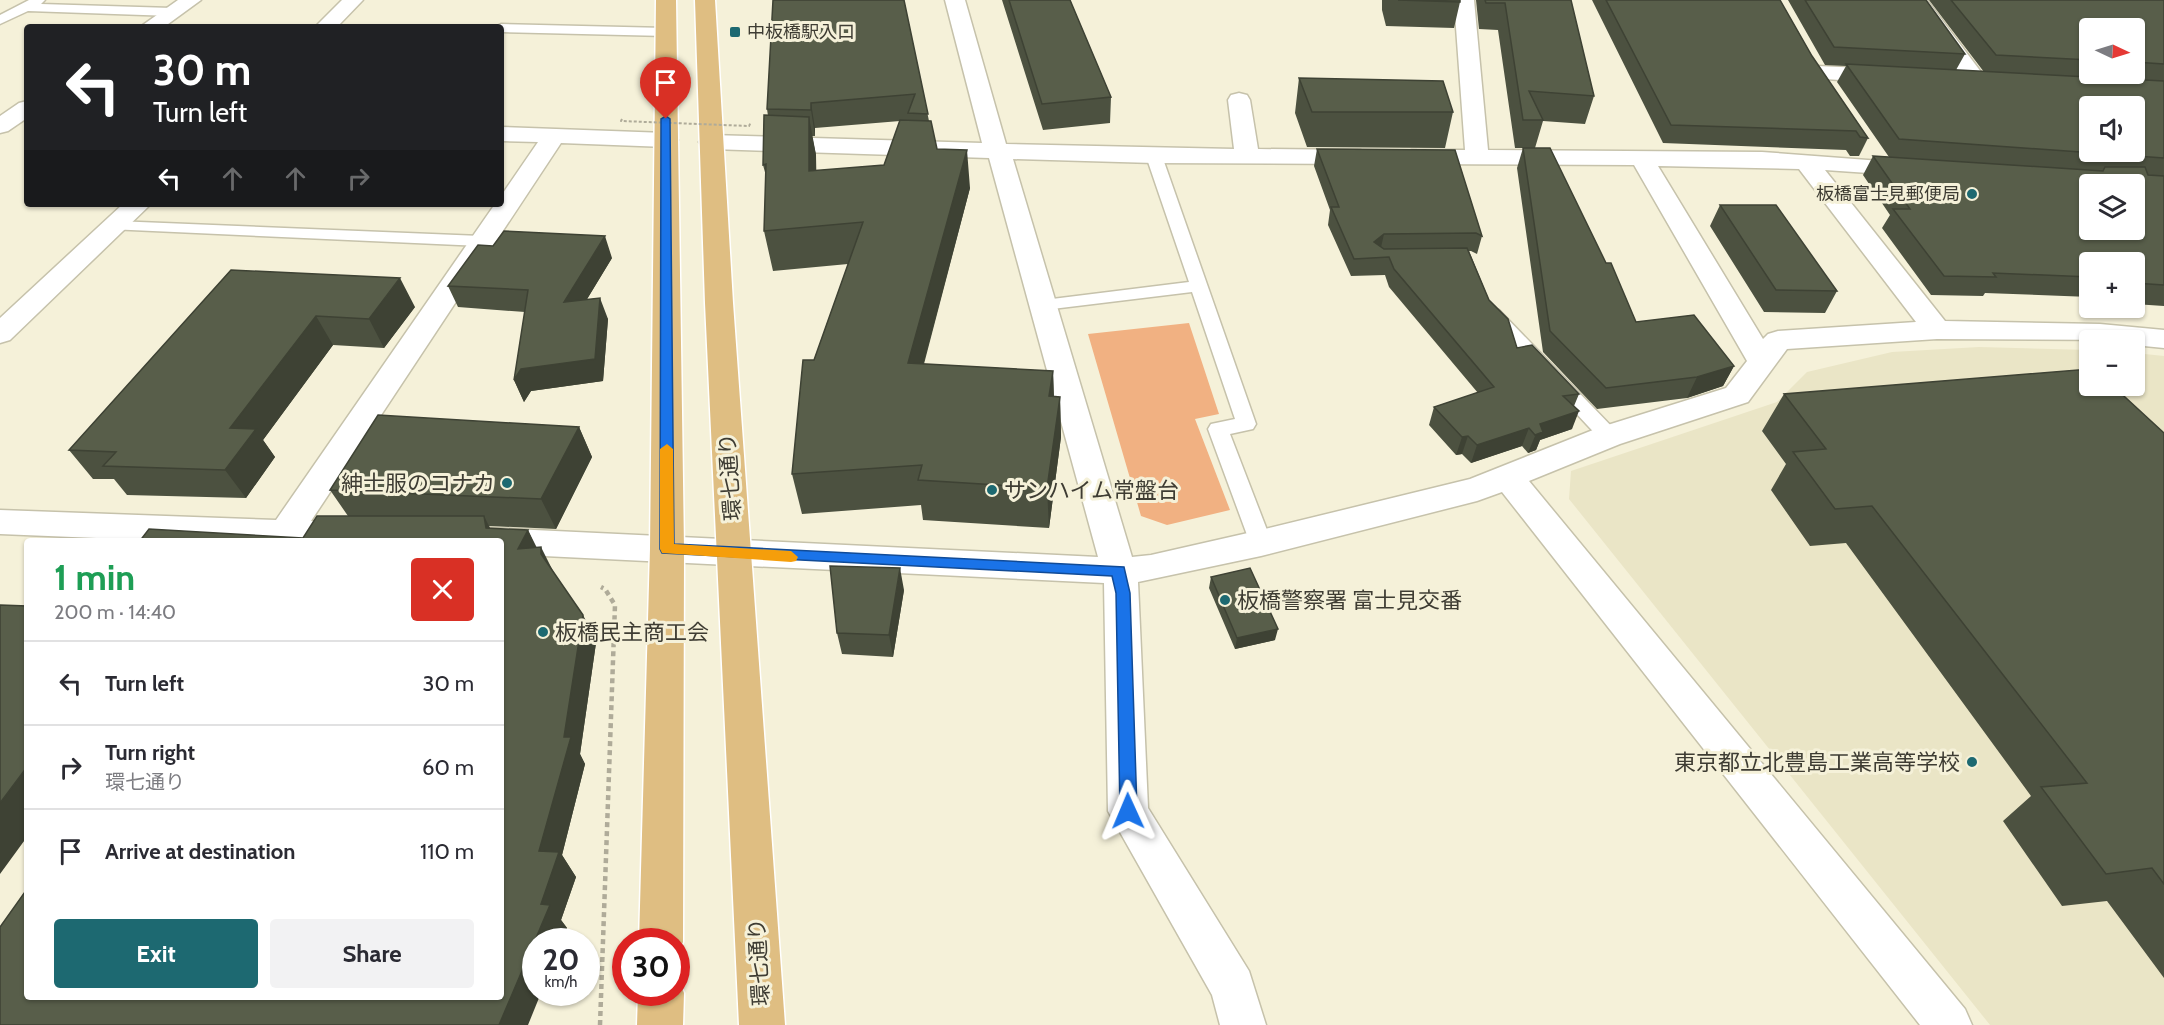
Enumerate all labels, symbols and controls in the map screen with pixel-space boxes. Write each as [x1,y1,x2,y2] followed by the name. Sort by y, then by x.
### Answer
[2079,18,2145,84] north arrow
[2079,18,2145,396] map controls
[747,21,855,43] place label: 中板橋駅入口
[728,25,742,39] marker: 中板橋駅入口
[153,44,251,96] text: 30 m
[54,48,132,126] icon: left
[640,57,691,119] pin
[649,66,682,99] icon: arrive
[153,96,247,129] text: Turn left
[2079,96,2145,162] button: sound
[153,162,186,195] icon: left
[216,162,249,195] icon: ahead
[279,162,312,195] icon: ahead
[342,162,375,195] icon: right
[2079,174,2145,240] button: layers
[1816,183,1960,205] place label: 板橋富士見郵便局
[1965,187,1979,201] marker: 板橋富士見郵便局
[2079,252,2145,318] button: +
[2079,330,2145,396] button: −
[713,432,747,522] street label: 環七通り
[341,470,495,497] place label: 紳士服のコナカ
[500,476,514,490] marker: 紳士服のコナカ
[1004,477,1179,504] place label: サンハイム常盤台
[985,483,999,497] marker: サンハイム常盤台
[54,555,135,599] text: 1 min
[411,558,474,621] button: close
[1237,587,1462,614] place label: 板橋警察署 富士見交番
[1218,593,1232,607] marker: 板橋警察署 富士見交番
[54,600,176,624] text: 200 m · 14:40
[555,619,709,646] place label: 板橋民主商工会
[536,625,550,639] marker: 板橋民主商工会
[54,667,87,700] icon: left
[105,670,184,697] text: Turn left
[422,670,474,697] text: 30 m
[105,739,195,766] text: Turn right
[1674,749,1960,776] place label: 東京都立北豊島工業高等学校
[54,751,87,784] icon: right
[422,754,474,781] text: 60 m
[1965,755,1979,769] marker: 東京都立北豊島工業高等学校
[105,770,185,794] text: 環七通り
[1096,779,1160,843] position arrow
[54,835,87,868] icon: arrive
[105,838,295,865] text: Arrive at destination
[420,838,474,865] text: 110 m
[743,917,775,1007] street label: 環七通り
[54,919,258,988] button: Exit
[270,919,474,988] button: Share
[612,928,690,1006] speed limit sign: 30
[542,941,580,978] text: 20
[545,973,577,991] text: km/h

